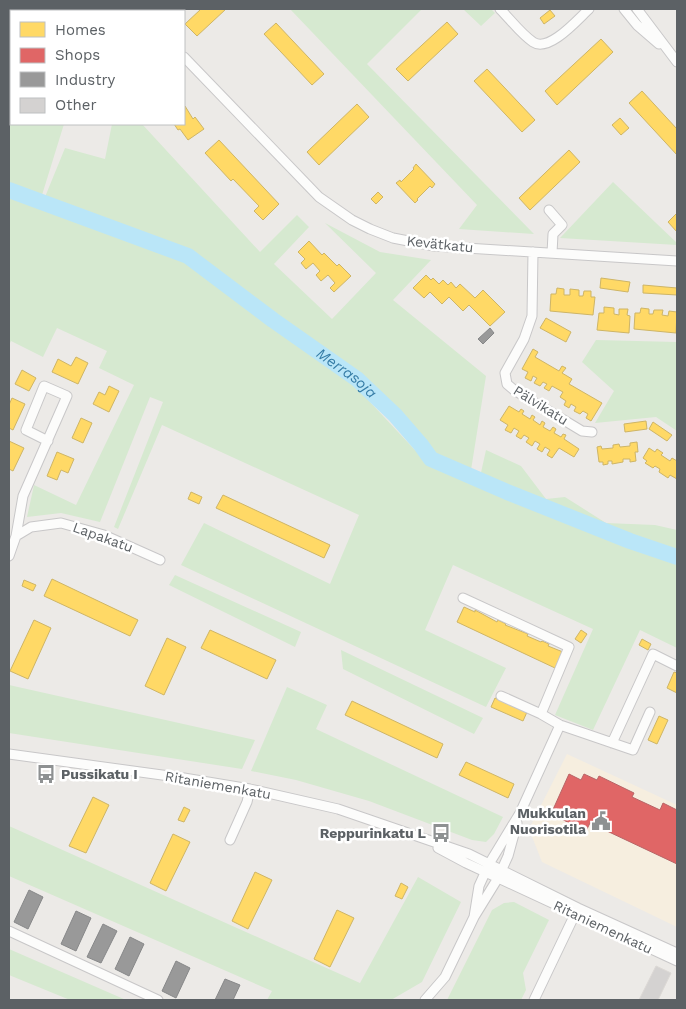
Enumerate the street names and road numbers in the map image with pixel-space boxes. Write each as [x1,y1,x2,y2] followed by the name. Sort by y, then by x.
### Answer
[406,233,474,255] street label: Kevätkatu
[511,382,571,428] street label: Pälvikatu
[71,519,135,555] street label: Lapakatu
[164,768,272,802] street label: Ritaniemenkatu
[551,897,655,957] street label: Ritaniemenkatu

